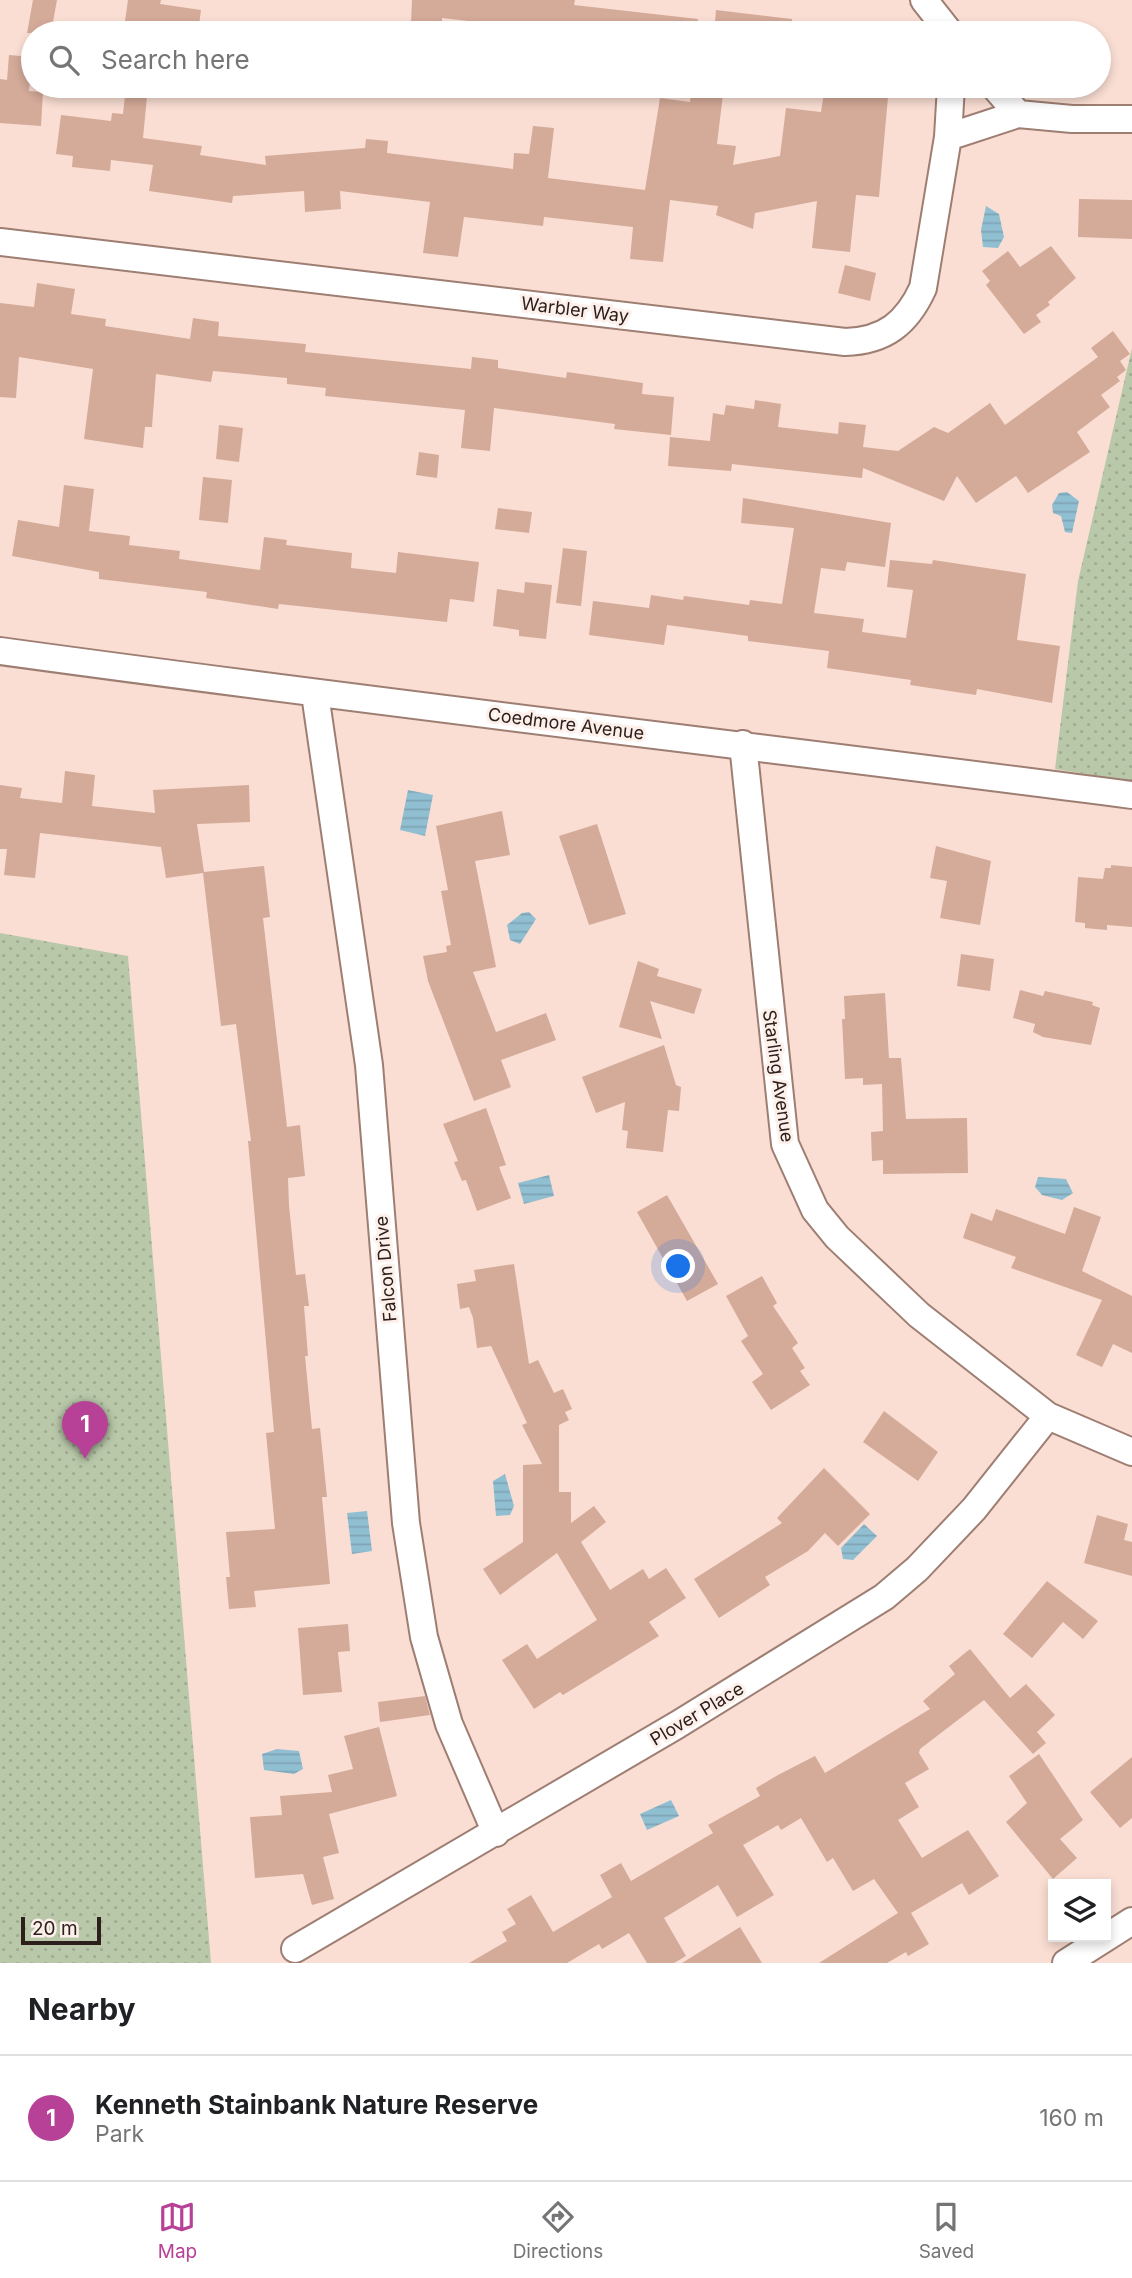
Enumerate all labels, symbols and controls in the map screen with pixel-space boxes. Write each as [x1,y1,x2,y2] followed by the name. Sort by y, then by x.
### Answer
[21,21,1111,98] search box
[45,41,83,79] icon: search
[101,44,250,75] text: Search here
[520,292,630,327] street label: Warbler Way
[487,703,645,744] street label: Coedmore Avenue
[759,1008,798,1143] street label: Starling Avenue
[370,1215,401,1323] street label: Falcon Drive
[661,1249,695,1283] your location
[62,1401,108,1459] pin: 1
[646,1677,747,1750] street label: Plover Place
[1048,1879,1111,1942] map controls
[1048,1879,1111,1942] button: layers
[21,1914,102,1946] scale bar
[32,1917,78,1940] text: 20 m
[28,1991,136,2027] text: Nearby
[95,2089,538,2120] text: Kenneth Stainbank Nature Reserve
[46,2104,56,2132] text: 1
[1039,2104,1104,2132] text: 160 m
[95,2120,144,2148] text: Park
[158,2198,197,2263] tab: Map
[513,2198,603,2263] tab: Directions
[919,2198,974,2263] tab: Saved

